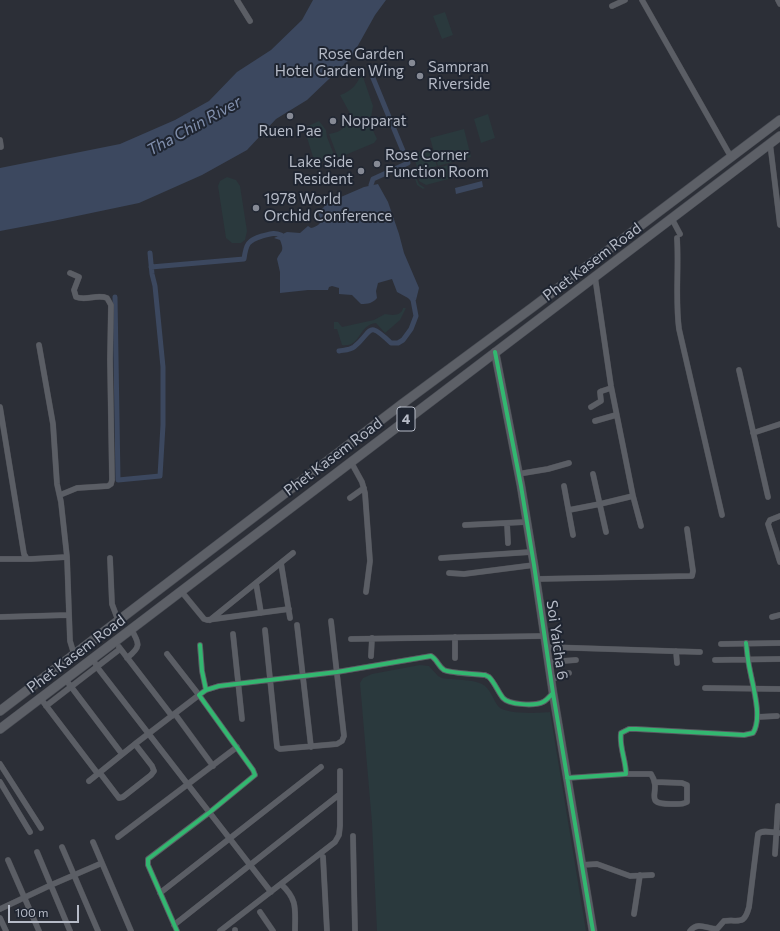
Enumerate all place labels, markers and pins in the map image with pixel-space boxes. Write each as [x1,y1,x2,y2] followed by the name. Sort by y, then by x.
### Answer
[275,45,404,80] place label: Rose Garden Hotel Garden Wing
[407,58,417,68] marker: Rose Garden Hotel Garden Wing
[428,58,490,93] place label: Sampran Riverside
[415,71,425,81] marker: Sampran Riverside
[285,111,295,121] marker: Ruen Pae
[341,112,407,130] place label: Nopparat
[328,116,338,126] marker: Nopparat
[259,122,321,140] place label: Ruen Pae
[385,146,489,181] place label: Rose Corner Function Room
[289,153,353,188] place label: Lake Side Resident
[372,159,382,169] marker: Rose Corner Function Room
[356,166,366,176] marker: Lake Side Resident
[264,190,392,225] place label: 1978 World Orchid Conference
[251,203,261,213] marker: 1978 World Orchid Conference

